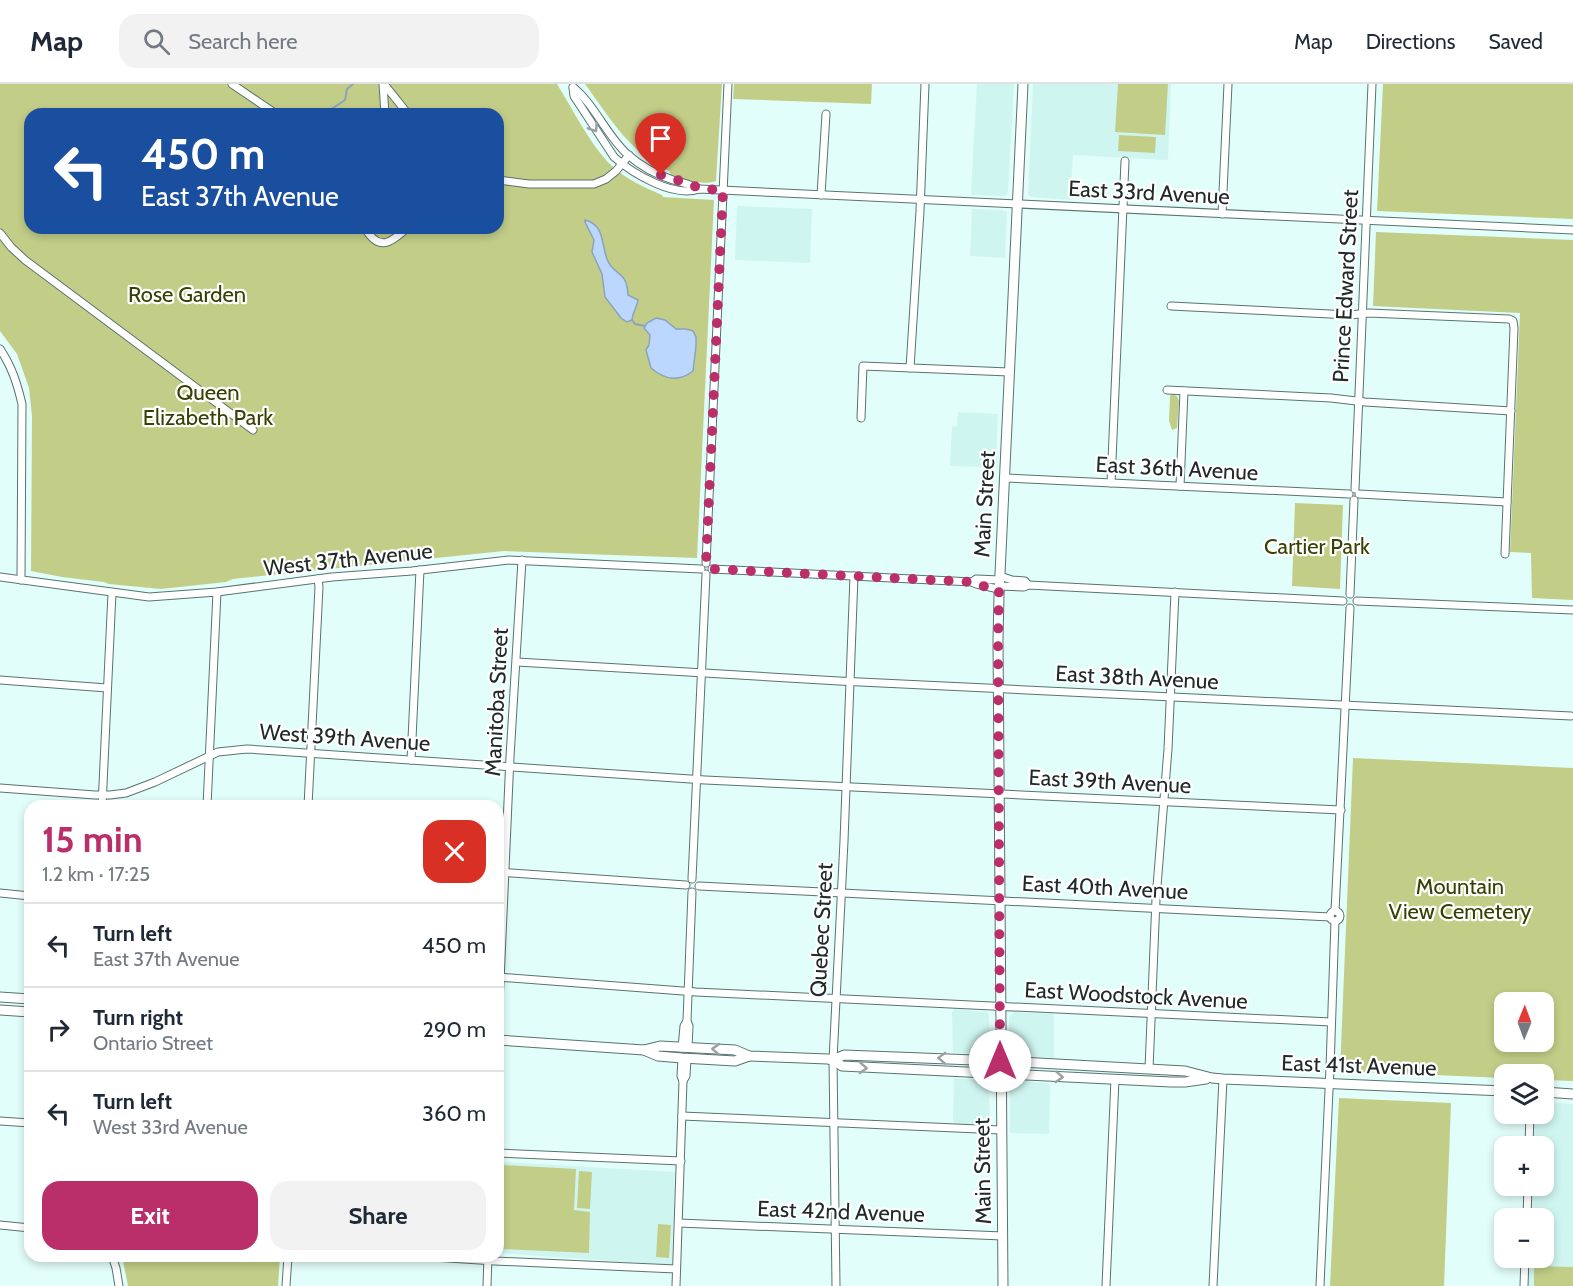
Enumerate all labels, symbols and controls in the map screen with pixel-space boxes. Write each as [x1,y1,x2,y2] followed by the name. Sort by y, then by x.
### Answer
[119,14,539,68] search box
[30,24,83,58] text: Map
[140,25,173,58] icon: search
[188,28,297,55] text: Search here
[1294,29,1333,54] text: Map
[1366,29,1455,54] text: Directions
[1488,29,1543,54] text: Saved
[635,113,686,175] pin
[587,121,598,132] one-way arrow
[644,122,677,155] icon: arrive
[141,128,265,180] text: 450 m
[42,132,120,210] icon: left
[1068,175,1230,210] street label: East 33rd Avenue
[141,180,339,213] text: East 37th Avenue
[1327,188,1364,383] street label: Prince Edward Street
[128,281,246,308] park label: Rose Garden
[143,379,273,431] park label: Queen Elizabeth Park
[968,449,1001,558] street label: Main Street
[1095,451,1259,486] street label: East 36th Avenue
[1264,533,1370,560] park label: Cartier Park
[262,537,434,582] street label: West 37th Avenue
[479,626,514,777] street label: Manitoba Street
[1055,660,1219,695] street label: East 38th Avenue
[259,718,431,757] street label: West 39th Avenue
[1028,764,1192,799] street label: East 39th Avenue
[42,817,143,861] text: 15 min
[423,820,486,883] button: close
[42,862,150,886] text: 1.2 km · 17:25
[804,862,839,998] street label: Quebec Street
[1021,870,1189,905] street label: East 40th Avenue
[1389,873,1531,925] park label: Mountain View Cemetery
[93,920,172,947] text: Turn left
[42,929,75,962] icon: left
[422,932,486,959] text: 450 m
[93,947,240,971] text: East 37th Avenue
[1024,976,1248,1015] street label: East Woodstock Avenue
[1494,992,1554,1052] north arrow
[1494,992,1554,1268] map controls
[93,1004,183,1031] text: Turn right
[42,1013,75,1046] icon: right
[422,1016,486,1043] text: 290 m
[968,1029,1032,1093] position arrow
[93,1031,213,1055] text: Ontario Street
[712,1043,721,1056] one-way arrow
[1281,1049,1437,1082] street label: East 41st Avenue
[937,1052,946,1065] one-way arrow
[858,1061,867,1074] one-way arrow
[1494,1064,1554,1124] button: layers
[1055,1070,1064,1083] one-way arrow
[93,1088,172,1115] text: Turn left
[42,1097,75,1130] icon: left
[422,1100,486,1127] text: 360 m
[93,1115,248,1139] text: West 33rd Avenue
[968,1117,997,1225] street label: Main Street
[1494,1136,1554,1196] button: +
[42,1181,258,1250] button: Exit
[270,1181,486,1250] button: Share
[757,1195,925,1228] street label: East 42nd Avenue
[1494,1208,1554,1268] button: −

